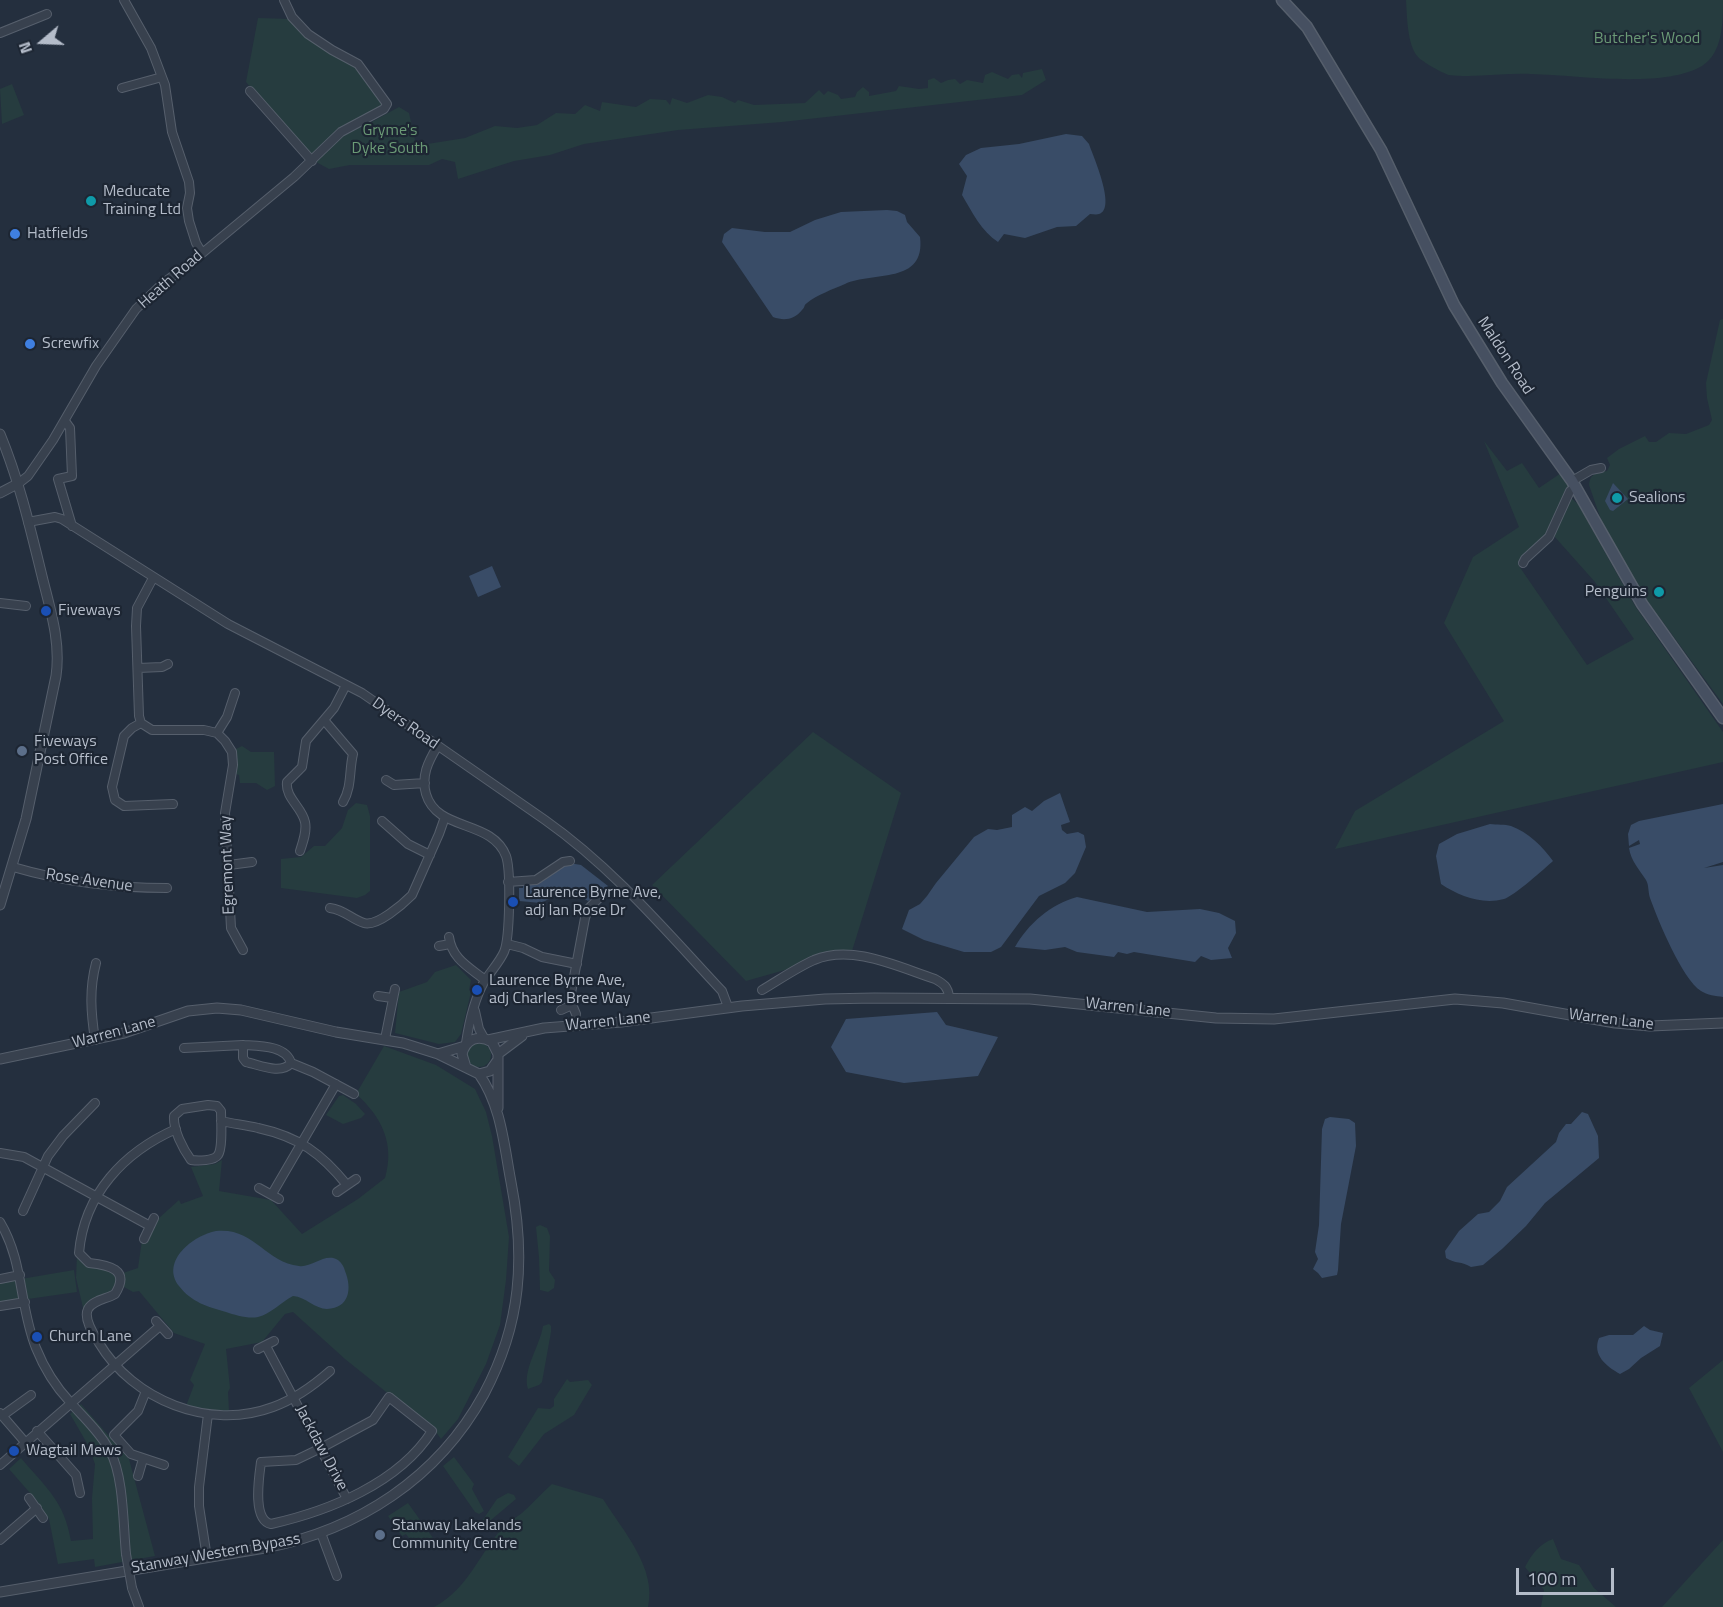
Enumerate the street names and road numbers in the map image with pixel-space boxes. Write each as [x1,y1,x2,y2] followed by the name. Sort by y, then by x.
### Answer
[135,247,207,313] street label: Heath Road
[1473,314,1537,398] street label: Maldon Road
[368,694,442,754] street label: Dyers Road
[217,815,239,915] street label: Egremont Way
[44,865,134,897] street label: Rose Avenue
[1085,994,1171,1022] street label: Warren Lane
[1567,1005,1655,1035] street label: Warren Lane
[565,1008,651,1036] street label: Warren Lane
[70,1013,158,1053] street label: Warren Lane
[290,1402,352,1494] street label: Jackdaw Drive
[130,1530,302,1578] street label: Stanway Western Bypass

